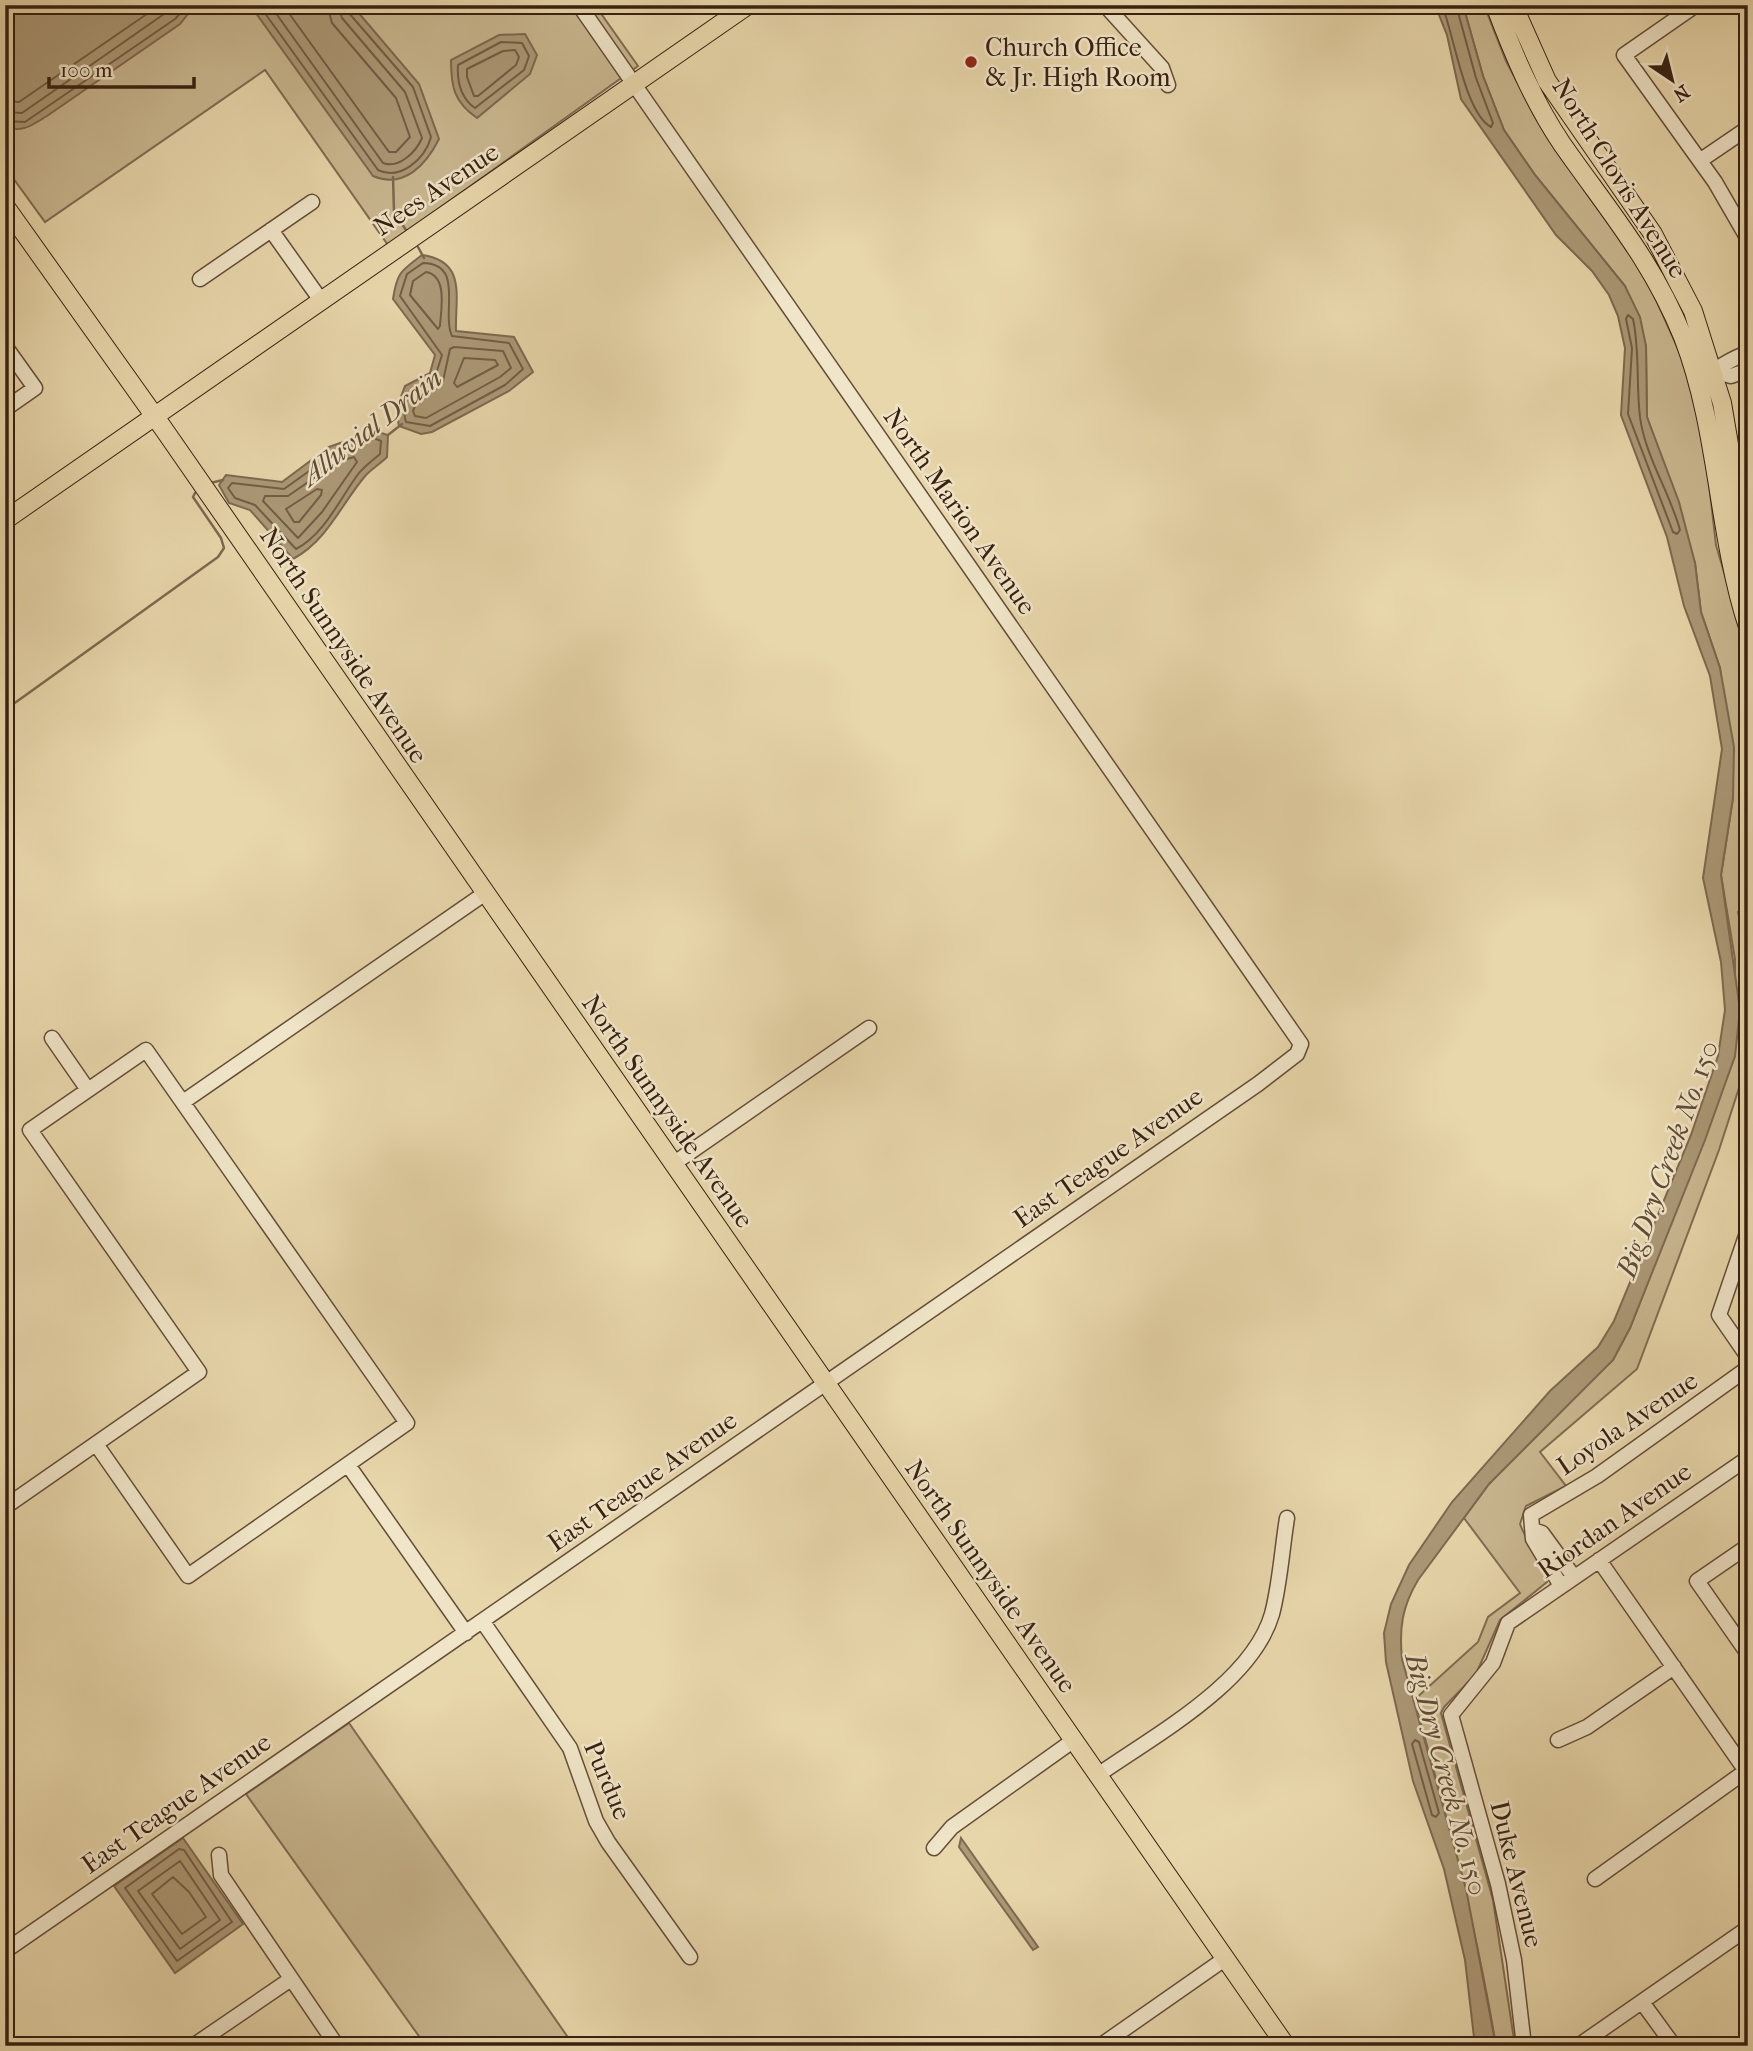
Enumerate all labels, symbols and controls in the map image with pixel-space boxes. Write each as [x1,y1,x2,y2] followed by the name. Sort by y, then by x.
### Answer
[985,32,1171,93] place label: Church Office & Jr. High Room
[49,46,194,90] scale bar
[1638,46,1708,116] north arrow
[963,54,979,70] marker: Church Office & Jr. High Room
[60,58,113,82] text: 100 m
[1546,72,1694,284] street label: North Clovis Avenue
[368,136,505,243] street label: Nees Avenue
[292,361,448,494] water label: Alluvial Drain
[877,402,1043,621] street label: North Marion Avenue
[253,521,434,769] street label: North Sunnyside Avenue
[575,989,760,1234] street label: North Sunnyside Avenue
[1609,1036,1726,1284] water label: Big Dry Creek No. 150
[1008,1080,1209,1234] street label: East Teague Avenue
[1551,1365,1704,1482] street label: Loyola Avenue
[542,1404,743,1558] street label: East Teague Avenue
[898,1454,1083,1699] street label: North Sunnyside Avenue
[1531,1456,1697,1585] street label: Riordan Avenue
[1398,1647,1495,1899] water label: Big Dry Creek No. 150
[76,1726,277,1880] street label: East Teague Avenue
[577,1736,638,1824] street label: Purdue
[1483,1798,1550,1951] street label: Duke Avenue

